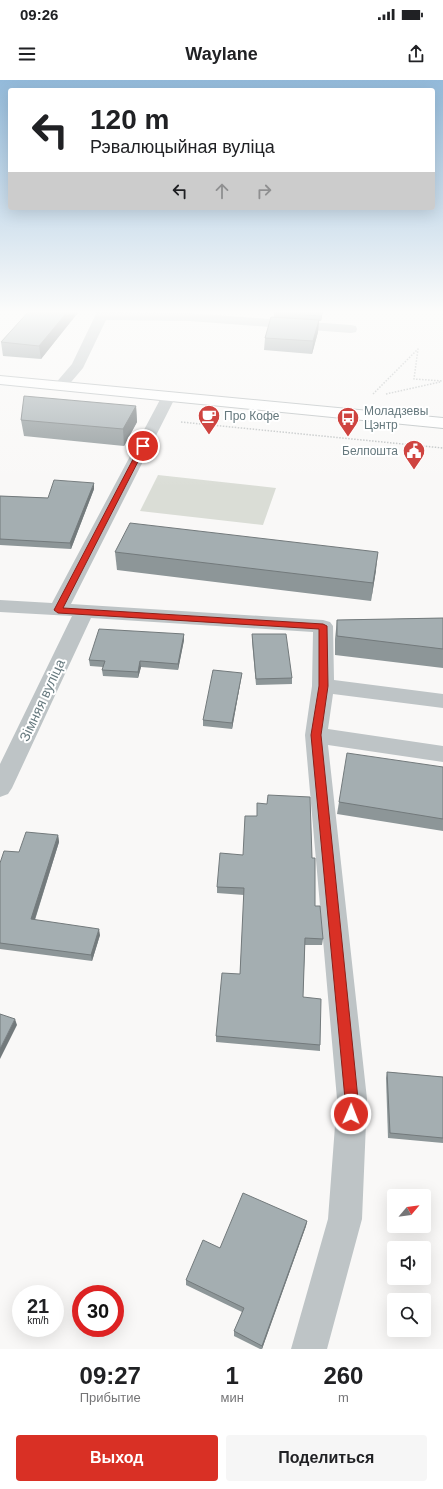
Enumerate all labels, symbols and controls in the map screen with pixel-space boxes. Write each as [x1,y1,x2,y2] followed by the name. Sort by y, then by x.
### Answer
[20,6,58,23] text: 09:26
[16,43,38,65] icon: menu
[405,43,427,65] icon: share
[185,44,258,64] text: Waylane
[24,104,76,156] icon: left
[90,104,169,135] text: 120 m
[90,137,275,157] text: Рэвалюцыйная вуліца
[169,180,191,202] icon: left
[211,180,233,202] icon: ahead
[253,180,275,202] icon: right
[196,403,222,436] cafe icon: Про Кофе
[364,404,428,432] place label: Моладзевы Цэнтр
[335,405,361,438] bus stop icon: Моладзевы Цэнтр
[224,409,280,423] place label: Про Кофе
[126,429,160,463] pin
[132,435,154,457] icon: arrive
[401,438,427,471] public building icon: Белпошта
[342,444,398,458] place label: Белпошта
[16,656,68,744] street label: Зімняя вуліца
[330,1093,372,1135] position arrow
[387,1189,431,1233] north arrow
[387,1189,431,1337] map controls
[387,1241,431,1285] button: sound
[72,1285,124,1337] speed limit sign: 30
[387,1293,431,1337] button: search
[27,1295,49,1317] text: 21
[27,1315,49,1326] text: km/h
[80,1362,141,1389] text: 09:27
[225,1362,239,1389] text: 1
[323,1362,363,1389] text: 260
[80,1390,141,1405] text: Прибытие
[220,1390,244,1405] text: мин
[338,1390,349,1405] text: m
[16,1435,218,1481] button: Выход
[226,1435,427,1481] button: Поделиться

